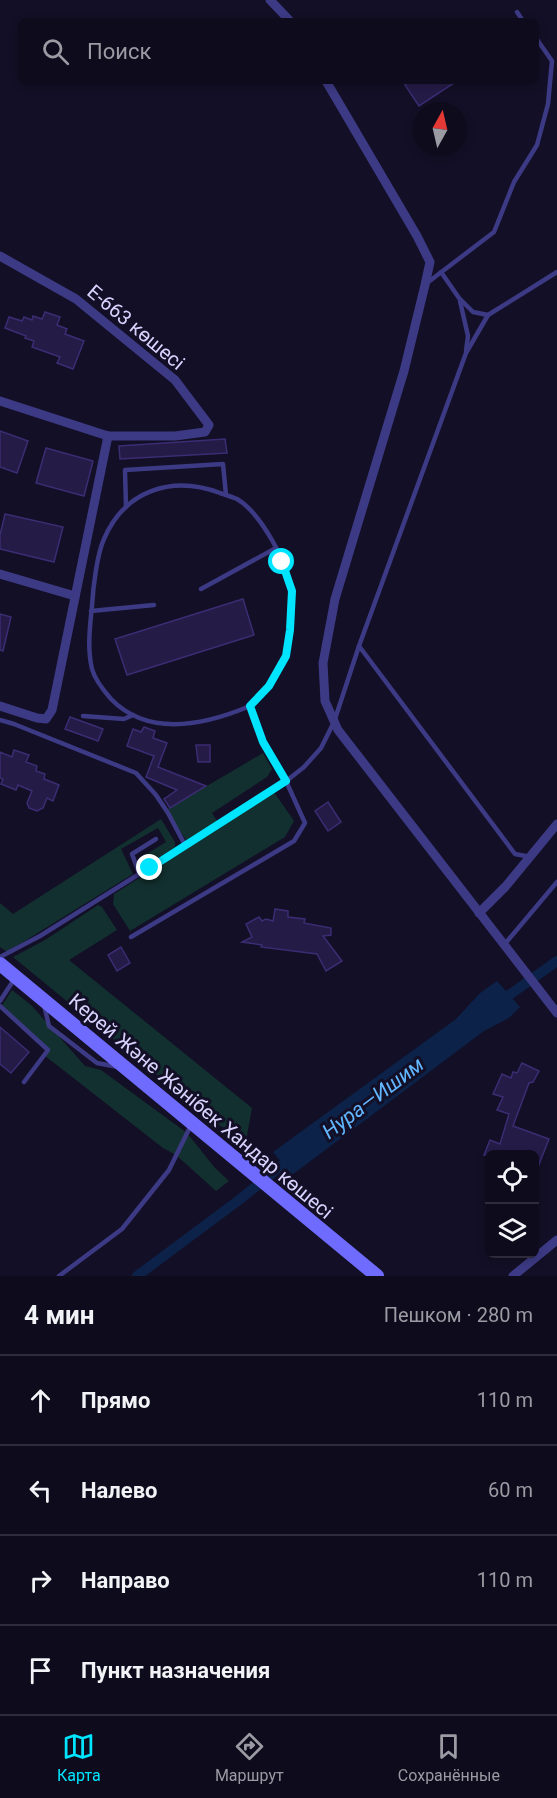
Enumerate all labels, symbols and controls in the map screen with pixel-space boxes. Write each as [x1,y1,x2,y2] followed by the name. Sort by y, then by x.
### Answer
[18,18,539,84] search box
[39,35,72,68] icon: search
[87,39,151,64] text: Поиск
[413,102,467,156] north arrow
[82,279,190,375] street label: Е-663 көшесі
[268,548,294,574] route start
[136,854,162,880] route end
[64,988,338,1224] street label: Керей Және Жәнібек Хандар көшесі
[318,1052,428,1144] water label: Нура—Ишим
[485,1150,539,1258] map controls
[485,1150,539,1204] button: locate
[485,1204,539,1258] button: layers
[24,1300,95,1330] text: 4 мин
[384,1303,533,1327] text: Пешком · 280 m
[24,1384,57,1417] icon: ahead
[81,1388,150,1413] text: Прямо
[477,1388,533,1412] text: 110 m
[24,1474,57,1507] icon: left
[81,1478,158,1503] text: Налево
[488,1478,533,1502] text: 60 m
[24,1564,57,1597] icon: right
[81,1568,170,1593] text: Направо
[477,1568,533,1592] text: 110 m
[24,1654,57,1687] icon: arrive
[81,1658,270,1683] text: Пункт назначения
[57,1730,101,1785] tab: Карта
[215,1730,284,1785] tab: Маршрут
[398,1730,500,1785] tab: Сохранённые

